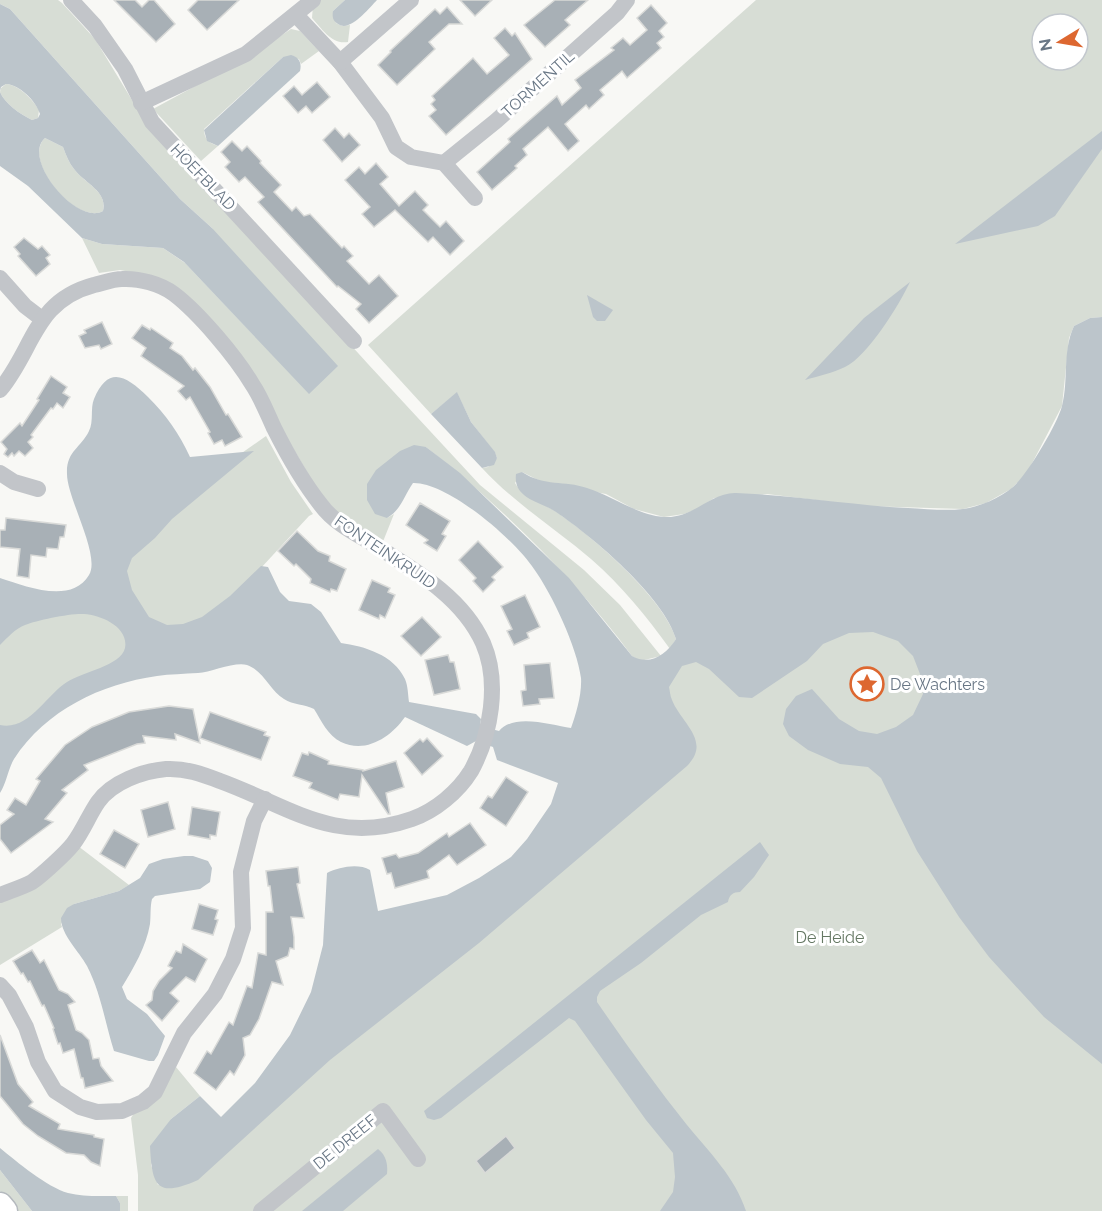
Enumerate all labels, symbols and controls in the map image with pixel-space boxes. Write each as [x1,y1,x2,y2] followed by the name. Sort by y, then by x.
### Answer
[1030,12,1090,72] north arrow
[1035,37,1056,53] text: N
[498,46,579,122] street label: TORMENTIL
[167,140,239,214] street label: HOEFBLAD
[331,511,439,593] street label: FONTEINKRUID
[849,666,885,702] place icon: De Wachters
[890,675,985,694] place label: De Wachters
[796,928,864,947] park label: De Heide
[309,1111,381,1173] street label: DE DREEF

